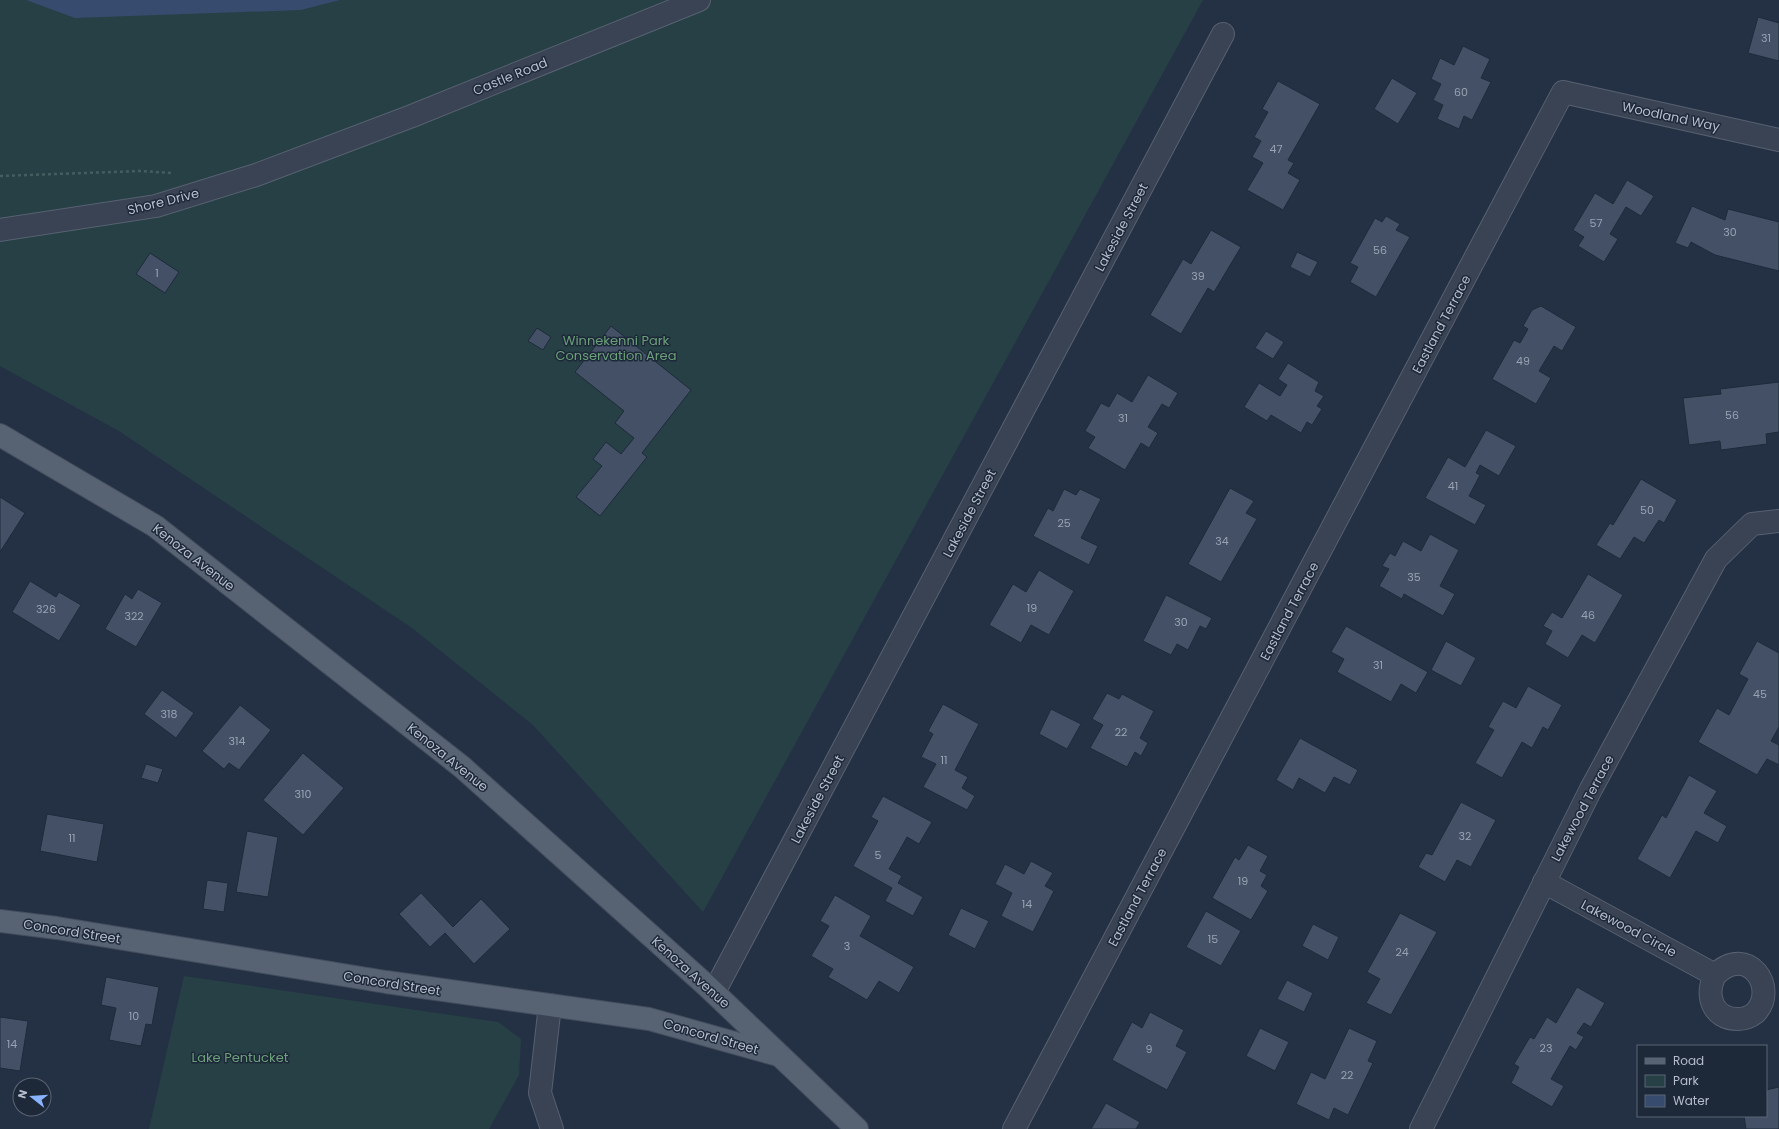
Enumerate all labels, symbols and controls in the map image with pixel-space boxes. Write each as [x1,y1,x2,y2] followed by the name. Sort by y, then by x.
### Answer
[1761,30,1771,46] house number: 31
[470,53,550,100] street label: Castle Road
[1454,84,1468,100] house number: 60
[1620,97,1722,136] street label: Woodland Way
[1270,141,1282,157] house number: 47
[1090,179,1153,275] street label: Lakeside Street
[125,183,201,220] street label: Shore Drive
[1590,215,1602,231] house number: 57
[1723,224,1737,240] house number: 30
[1373,242,1387,258] house number: 56
[155,265,159,281] house number: 1
[1191,268,1205,284] house number: 39
[1407,272,1475,377] street label: Eastland Terrace
[556,331,676,365] park label: Winnekenni Park Conservation Area
[1516,353,1530,369] house number: 49
[1725,407,1739,423] house number: 56
[1118,410,1128,426] house number: 31
[938,465,1001,561] street label: Lakeside Street
[1448,478,1458,494] house number: 41
[1640,502,1654,518] house number: 50
[1057,515,1071,531] house number: 25
[149,519,239,596] street label: Kenoza Avenue
[1215,533,1229,549] house number: 34
[1255,559,1323,664] street label: Eastland Terrace
[1407,569,1421,585] house number: 35
[1027,600,1037,616] house number: 19
[36,601,56,617] house number: 326
[1581,607,1595,623] house number: 46
[124,608,144,624] house number: 322
[1174,614,1188,630] house number: 30
[1373,657,1383,673] house number: 31
[1753,686,1767,702] house number: 45
[161,706,178,722] house number: 318
[403,719,492,796] street label: Kenoza Avenue
[1115,724,1127,740] house number: 22
[229,733,246,749] house number: 314
[786,751,849,847] street label: Lakeside Street
[940,752,948,768] house number: 11
[1546,752,1619,865] street label: Lakewood Terrace
[295,786,312,802] house number: 310
[1459,828,1471,844] house number: 32
[68,830,76,846] house number: 11
[1103,845,1171,950] street label: Eastland Terrace
[875,847,882,863] house number: 5
[1238,873,1248,889] house number: 19
[1578,895,1680,962] street label: Lakewood Circle
[1022,896,1032,912] house number: 14
[22,914,122,949] street label: Concord Street
[1208,931,1218,947] house number: 15
[647,932,734,1013] street label: Kenoza Avenue
[844,938,850,954] house number: 3
[1395,944,1409,960] house number: 24
[342,966,442,1001] street label: Concord Street
[129,1008,139,1024] house number: 10
[661,1014,761,1059] street label: Concord Street
[7,1036,17,1052] house number: 14
[1540,1040,1552,1056] house number: 23
[1146,1041,1153,1057] house number: 9
[1637,1045,1767,1117] legend
[192,1048,289,1067] park label: Lake Pentucket
[1673,1052,1704,1069] text: Road
[1341,1067,1353,1083] house number: 22
[1673,1072,1700,1089] text: Park
[12,1077,52,1117] north arrow
[14,1088,31,1100] text: N
[1673,1092,1710,1109] text: Water

